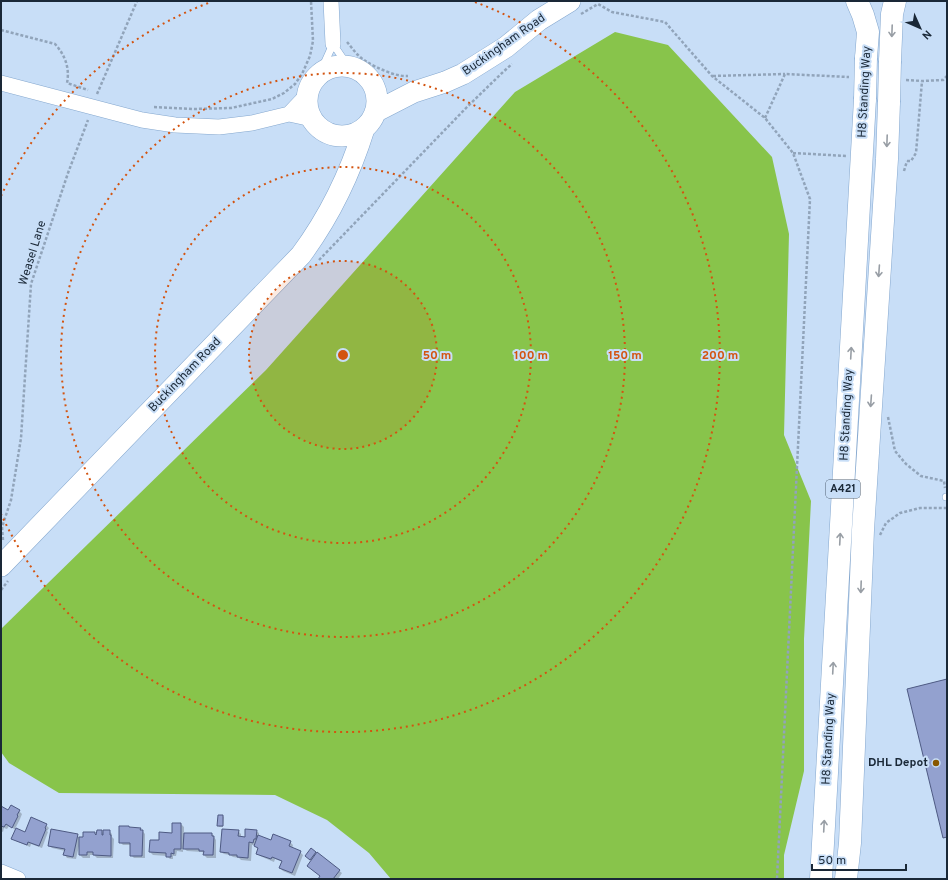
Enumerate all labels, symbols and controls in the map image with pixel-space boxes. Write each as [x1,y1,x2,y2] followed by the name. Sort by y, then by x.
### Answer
[900,8,940,48] north arrow
[459,10,549,80] street label: Buckingham Road
[888,24,895,37] one-way arrow
[919,27,934,42] text: N
[855,46,875,138] street label: H8 Standing Way
[884,134,891,147] one-way arrow
[16,219,50,287] street label: Weasel Lane
[876,264,883,277] one-way arrow
[145,334,225,416] street label: Buckingham Road
[847,347,854,360] one-way arrow
[336,348,350,362] centre of rings
[423,348,451,364] text: 50 m
[514,348,548,364] text: 100 m
[608,348,642,364] text: 150 m
[702,348,738,364] text: 200 m
[837,369,857,461] street label: H8 Standing Way
[867,394,874,407] one-way arrow
[826,480,860,498] road number: A421
[836,533,844,546] one-way arrow
[857,580,864,593] one-way arrow
[829,662,836,675] one-way arrow
[819,693,839,785] street label: H8 Standing Way
[868,755,928,771] place label: DHL Depot
[931,758,941,768] marker: DHL Depot
[820,820,827,833] one-way arrow
[812,846,906,872] scale bar
[818,853,846,869] text: 50 m

